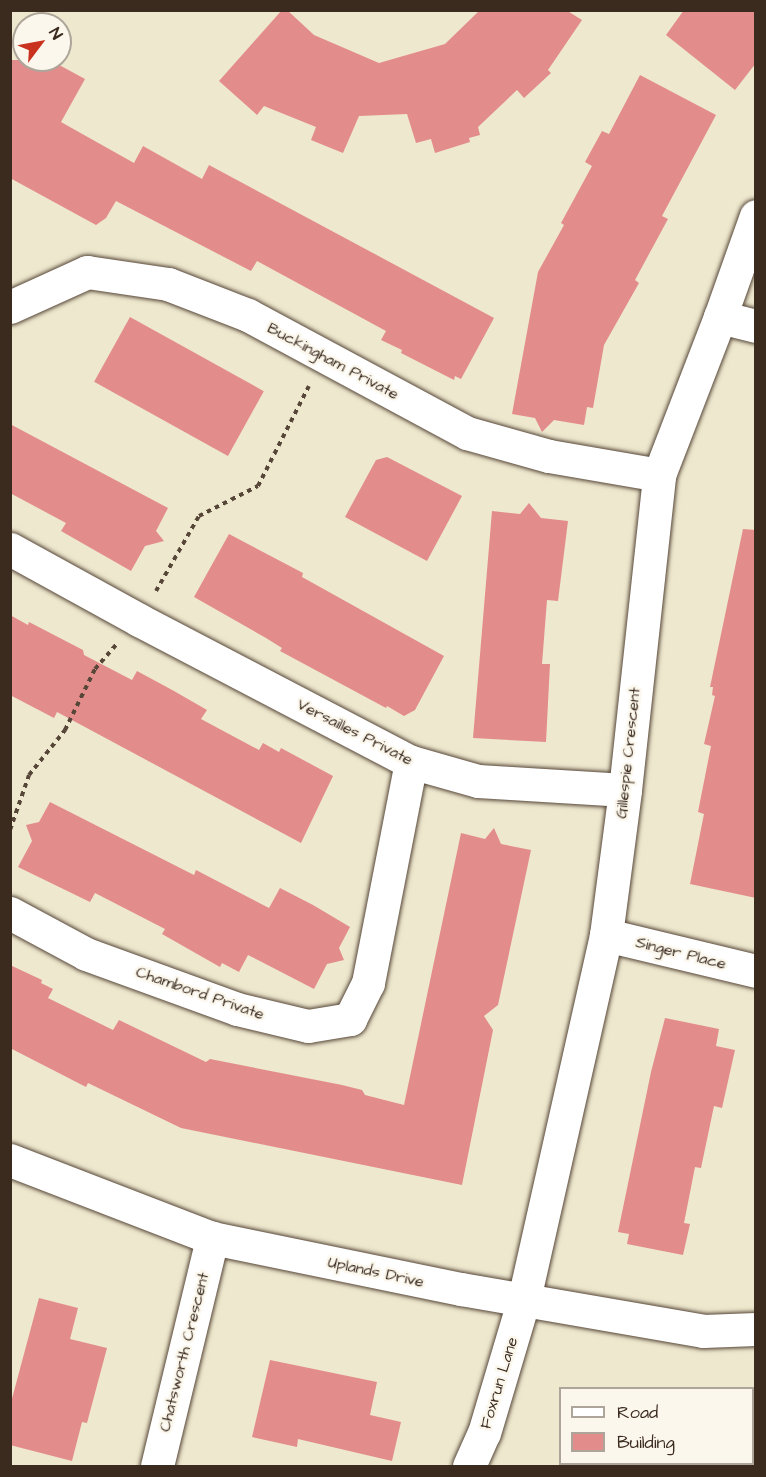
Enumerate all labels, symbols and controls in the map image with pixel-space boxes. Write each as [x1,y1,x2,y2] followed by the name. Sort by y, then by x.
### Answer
[12,12,72,72] north arrow
[44,23,68,44] text: N
[264,318,402,404] street label: Buckingham Private
[612,687,644,819] street label: Gillespie Crescent
[294,695,416,769] street label: Versailles Private
[634,932,728,974] street label: Singer Place
[133,962,267,1024] street label: Chambord Private
[326,1252,426,1292] street label: Uplands Drive
[155,1270,213,1434] street label: Chatsworth Crescent
[476,1335,522,1431] street label: Foxrun Lane
[559,1387,754,1465] legend
[617,1400,658,1425] text: Road
[617,1430,675,1455] text: Building

